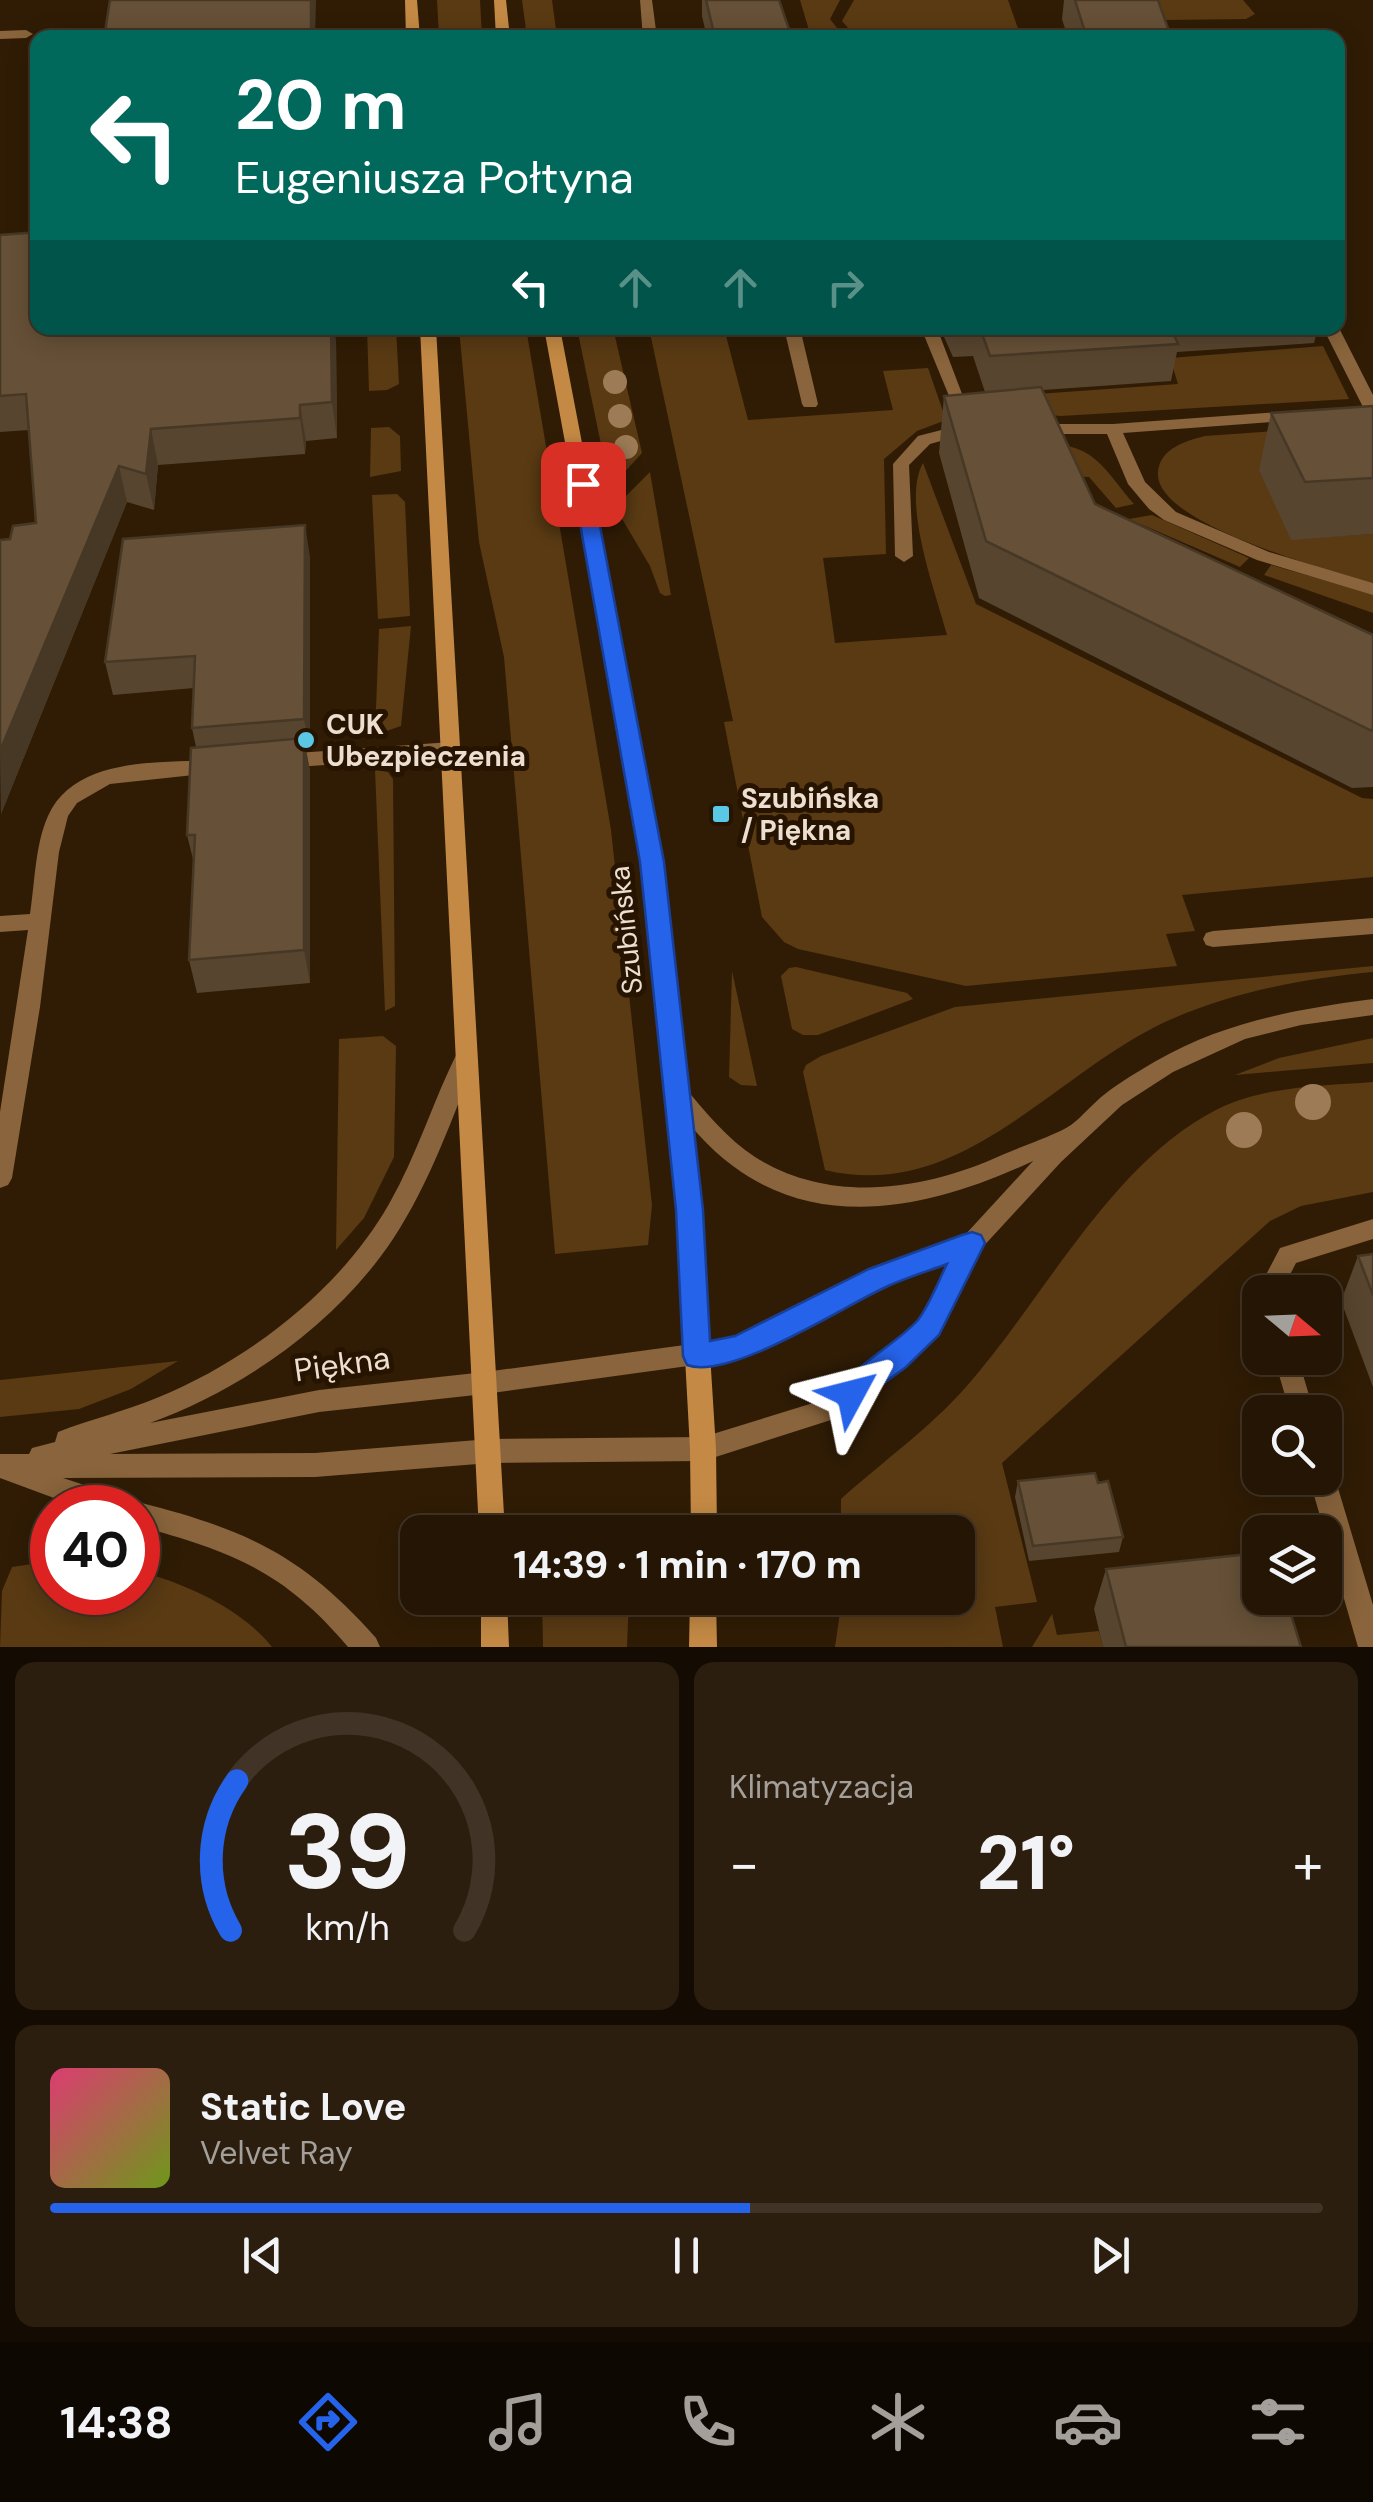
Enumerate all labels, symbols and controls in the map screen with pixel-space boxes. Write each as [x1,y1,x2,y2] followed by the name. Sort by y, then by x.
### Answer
[235,60,407,151] text: 20 m
[70,70,200,200] icon: left
[235,148,634,207] text: Eugeniusza Połtyna
[503,260,558,315] icon: left
[608,260,663,315] icon: ahead
[713,260,768,315] icon: ahead
[818,260,873,315] icon: right
[541,442,626,527] pin
[556,457,611,512] icon: arrive
[326,706,526,775] place label: CUK Ubezpieczenia
[295,729,317,751] marker: CUK Ubezpieczenia
[741,780,879,849] place label: Szubińska / Piękna
[710,803,732,825] marker: Szubińska / Piękna
[601,864,651,996] street label: Szubińska
[1242,1275,1342,1375] north arrow
[1242,1275,1342,1615] map controls
[291,1337,393,1391] street label: Piękna
[799,1342,903,1446] position arrow
[1242,1395,1342,1495] button: search
[30,1485,160,1615] speed limit sign: 40
[1242,1515,1342,1615] button: layers
[513,1540,862,1590] text: 14:39 · 1 min · 170 m
[729,1766,914,1808] text: Klimatyzacja
[284,1785,410,1920] text: 39
[977,1815,1075,1912] text: 21°
[729,1828,759,1900] text: −
[1293,1828,1323,1900] text: +
[305,1905,389,1951] text: km/h
[200,2082,406,2132] text: Static Love
[200,2132,353,2174] text: Velvet Ray
[235,2228,290,2283] icon: previous
[659,2228,714,2283] icon: pause
[1083,2228,1138,2283] icon: next
[293,2387,363,2457] icon: directions
[483,2387,553,2457] icon: music
[673,2387,743,2457] icon: phone
[863,2387,933,2457] icon: climate
[1053,2387,1123,2457] icon: car
[1243,2387,1313,2457] icon: filters
[60,2393,173,2452] text: 14:38

